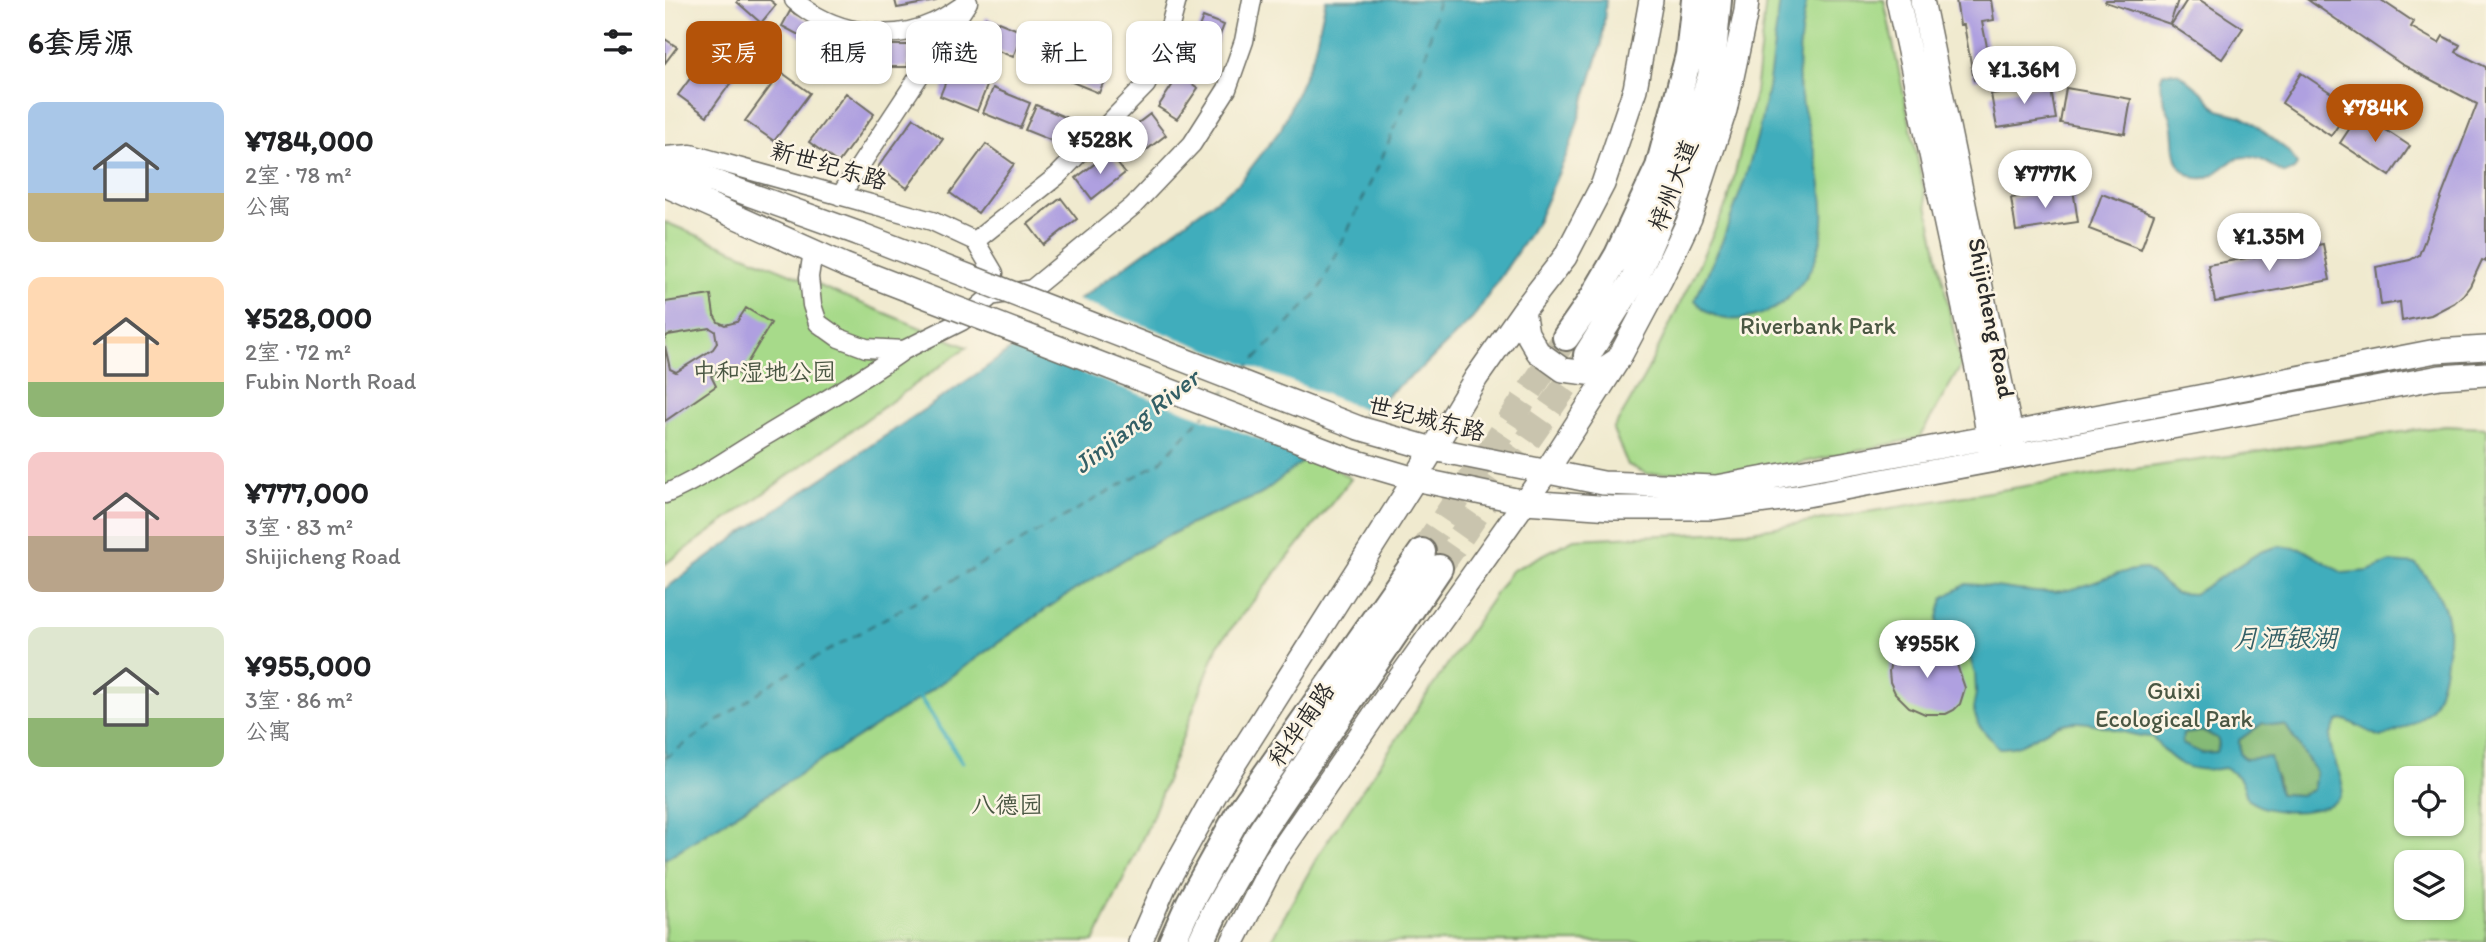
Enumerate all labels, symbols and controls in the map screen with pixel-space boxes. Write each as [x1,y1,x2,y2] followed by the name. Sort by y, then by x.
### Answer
[686,21,782,84] chip: 买房
[796,21,892,84] chip: 租房
[906,21,1002,84] chip: 筛选
[1016,21,1112,84] chip: 新上
[1126,21,1222,84] chip: 公寓
[599,23,637,61] icon: filters
[28,24,134,61] text: 6套房源
[1967,46,2081,106] pin: ¥1.36M
[1988,55,2060,83] text: ¥1.36M
[2326,85,2424,144] pin: ¥784K
[2342,93,2408,121] text: ¥784K
[1051,116,1149,176] pin: ¥528K
[245,122,374,159] text: ¥784,000
[1068,125,1132,153] text: ¥528K
[84,130,168,214] icon: home
[767,135,891,195] street label: 新世纪东路
[1642,135,1704,235] street label: 梓州大道
[1996,150,2094,210] pin: ¥777K
[2014,159,2076,187] text: ¥777K
[245,161,352,189] text: 2室 · 78 m²
[245,192,291,220] text: 公寓
[2212,214,2326,273] pin: ¥1.35M
[2233,222,2305,250] text: ¥1.35M
[1962,235,2022,401] street label: Shijicheng Road
[245,299,372,336] text: ¥528,000
[84,305,168,389] icon: home
[1740,311,1896,340] park label: Riverbank Park
[245,338,351,366] text: 2室 · 72 m²
[692,357,836,386] park label: 中和湿地公园
[1066,360,1208,480] water label: Jinjiang River
[245,367,416,395] text: Fubin North Road
[1365,389,1489,447] street label: 世纪城东路
[245,474,369,511] text: ¥777,000
[84,480,168,564] icon: home
[245,513,353,541] text: 3室 · 83 m²
[245,542,401,570] text: Shijicheng Road
[1878,620,1976,680] pin: ¥955K
[2233,622,2340,654] water label: 月洒银湖
[1895,629,1959,657] text: ¥955K
[245,647,372,684] text: ¥955,000
[84,655,168,739] icon: home
[1262,676,1340,772] street label: 科华南路
[2095,676,2253,733] park label: Guixi Ecological Park
[245,686,353,714] text: 3室 · 86 m²
[245,717,291,745] text: 公寓
[2394,766,2464,920] map controls
[2394,766,2464,836] button: locate
[971,790,1043,819] park label: 八德园
[2394,850,2464,920] button: layers

